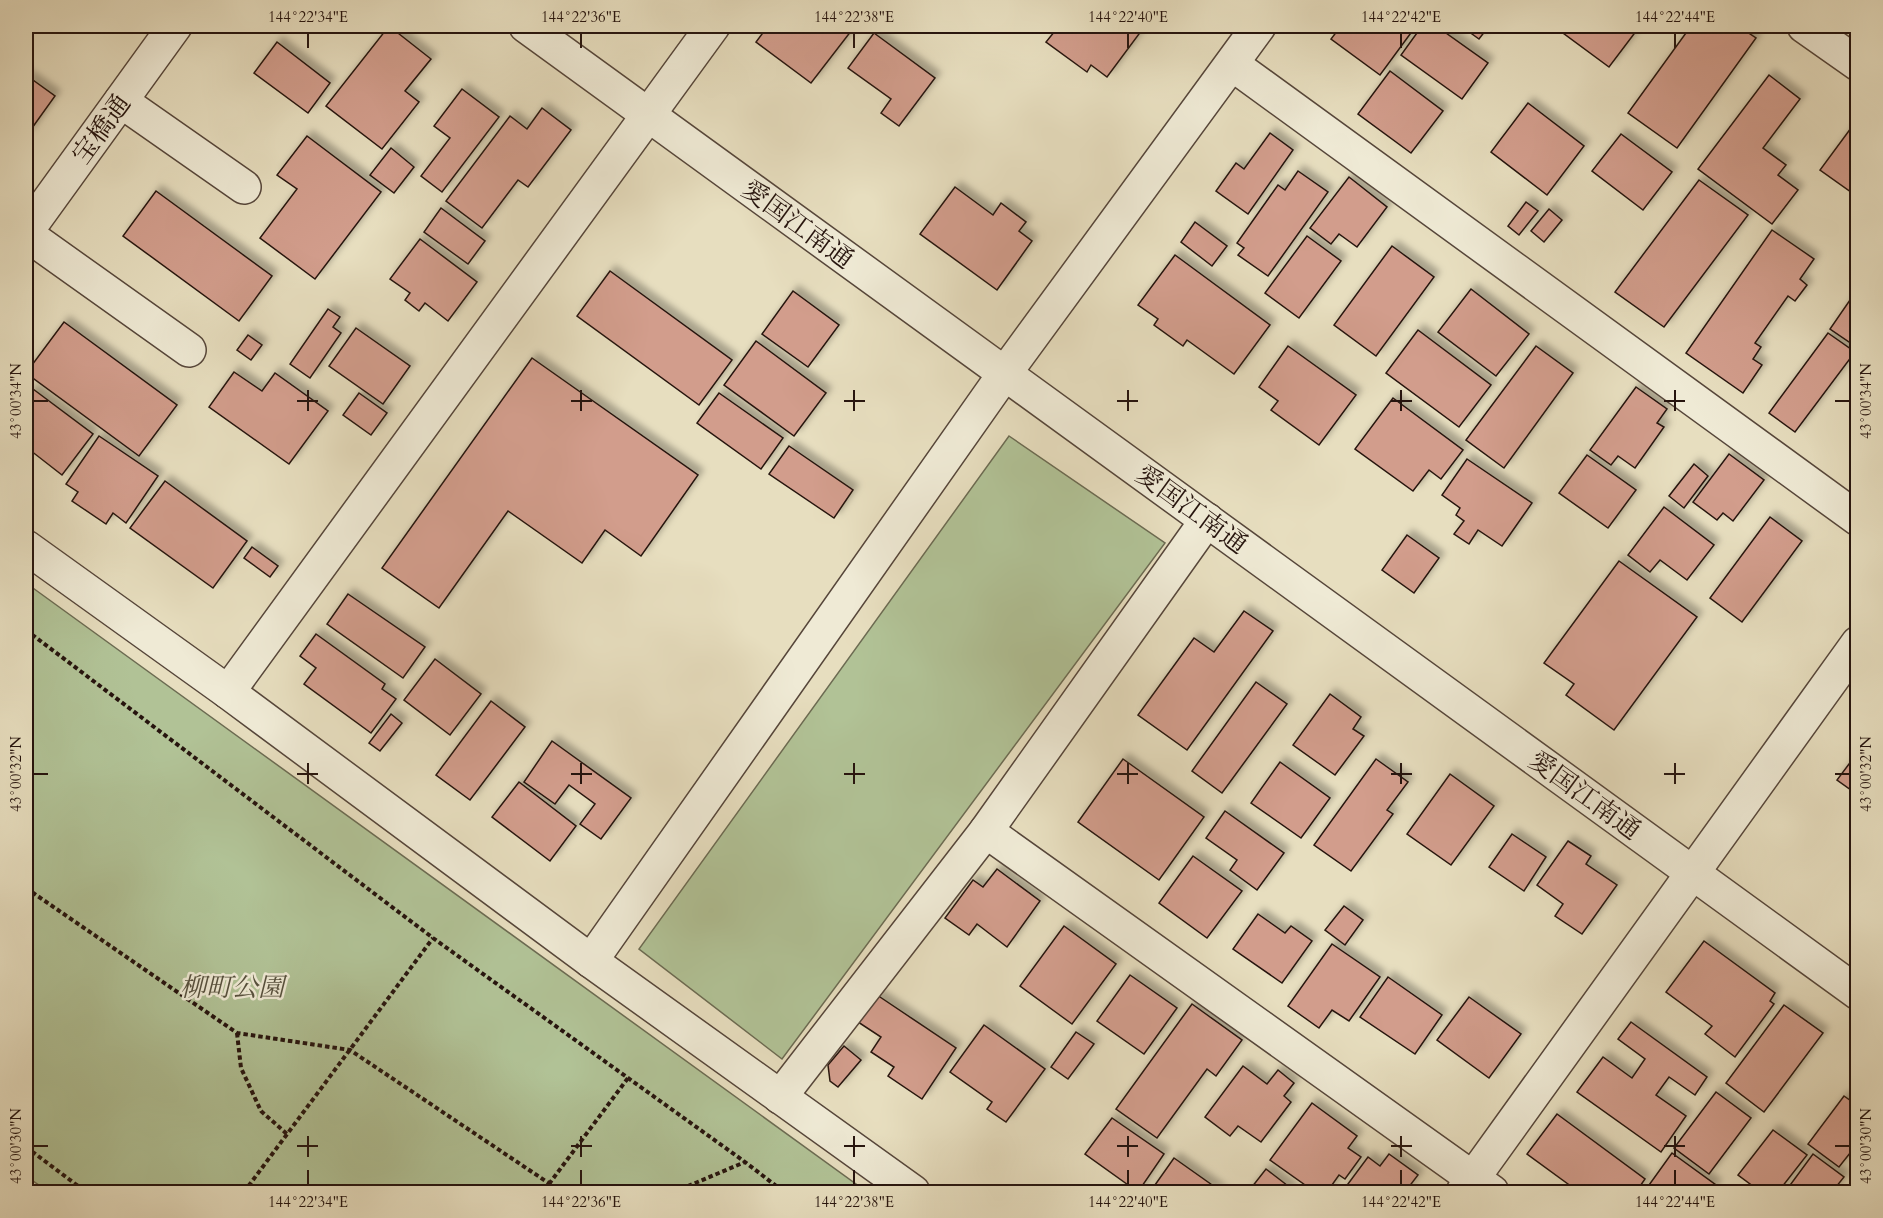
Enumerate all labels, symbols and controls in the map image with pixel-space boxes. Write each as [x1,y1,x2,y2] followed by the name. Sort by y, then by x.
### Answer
[268,7,348,27] text: 144°22'34"E
[541,7,621,27] text: 144°22'36"E
[814,7,894,27] text: 144°22'38"E
[1088,7,1168,27] text: 144°22'40"E
[1361,7,1441,27] text: 144°22'42"E
[1635,7,1715,27] text: 144°22'44"E
[64,87,138,171] street label: 宝橋通
[735,172,861,277] street label: 愛国江南通
[6,363,26,439] text: 43°00'34"N
[1856,363,1876,439] text: 43°00'34"N
[1129,457,1255,562] street label: 愛国江南通
[6,736,26,812] text: 43°00'32"N
[1856,736,1876,812] text: 43°00'32"N
[1522,743,1648,848] street label: 愛国江南通
[180,970,288,1005] park label: 柳町公園
[6,1108,26,1184] text: 43°00'30"N
[1856,1108,1876,1184] text: 43°00'30"N
[268,1192,348,1212] text: 144°22'34"E
[541,1192,621,1212] text: 144°22'36"E
[814,1192,894,1212] text: 144°22'38"E
[1088,1192,1168,1212] text: 144°22'40"E
[1361,1192,1441,1212] text: 144°22'42"E
[1635,1192,1715,1212] text: 144°22'44"E

